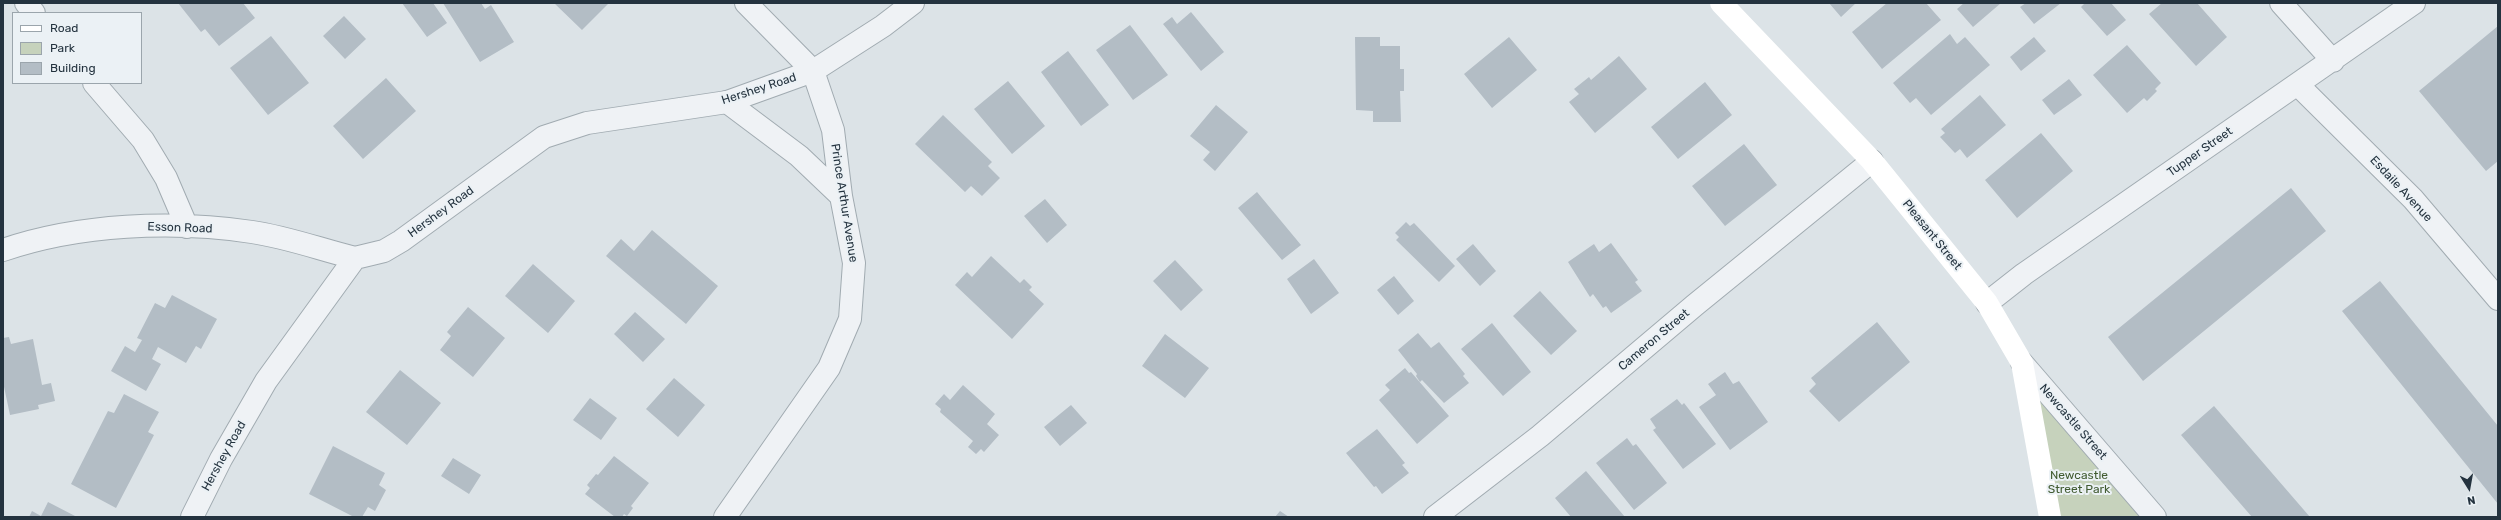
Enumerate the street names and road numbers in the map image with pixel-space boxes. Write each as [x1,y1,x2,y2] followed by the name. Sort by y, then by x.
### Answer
[720,70,798,108] street label: Hershey Road
[2165,124,2235,180] street label: Tupper Street
[827,143,861,263] street label: Prince Arthur Avenue
[2367,153,2435,225] street label: Esdaile Avenue
[405,183,477,241] street label: Hershey Road
[1899,197,1965,273] street label: Pleasant Street
[147,220,213,236] street label: Esson Road
[1616,306,1692,374] street label: Cameron Street
[2036,381,2110,463] street label: Newcastle Street
[199,419,249,493] street label: Hershey Road

